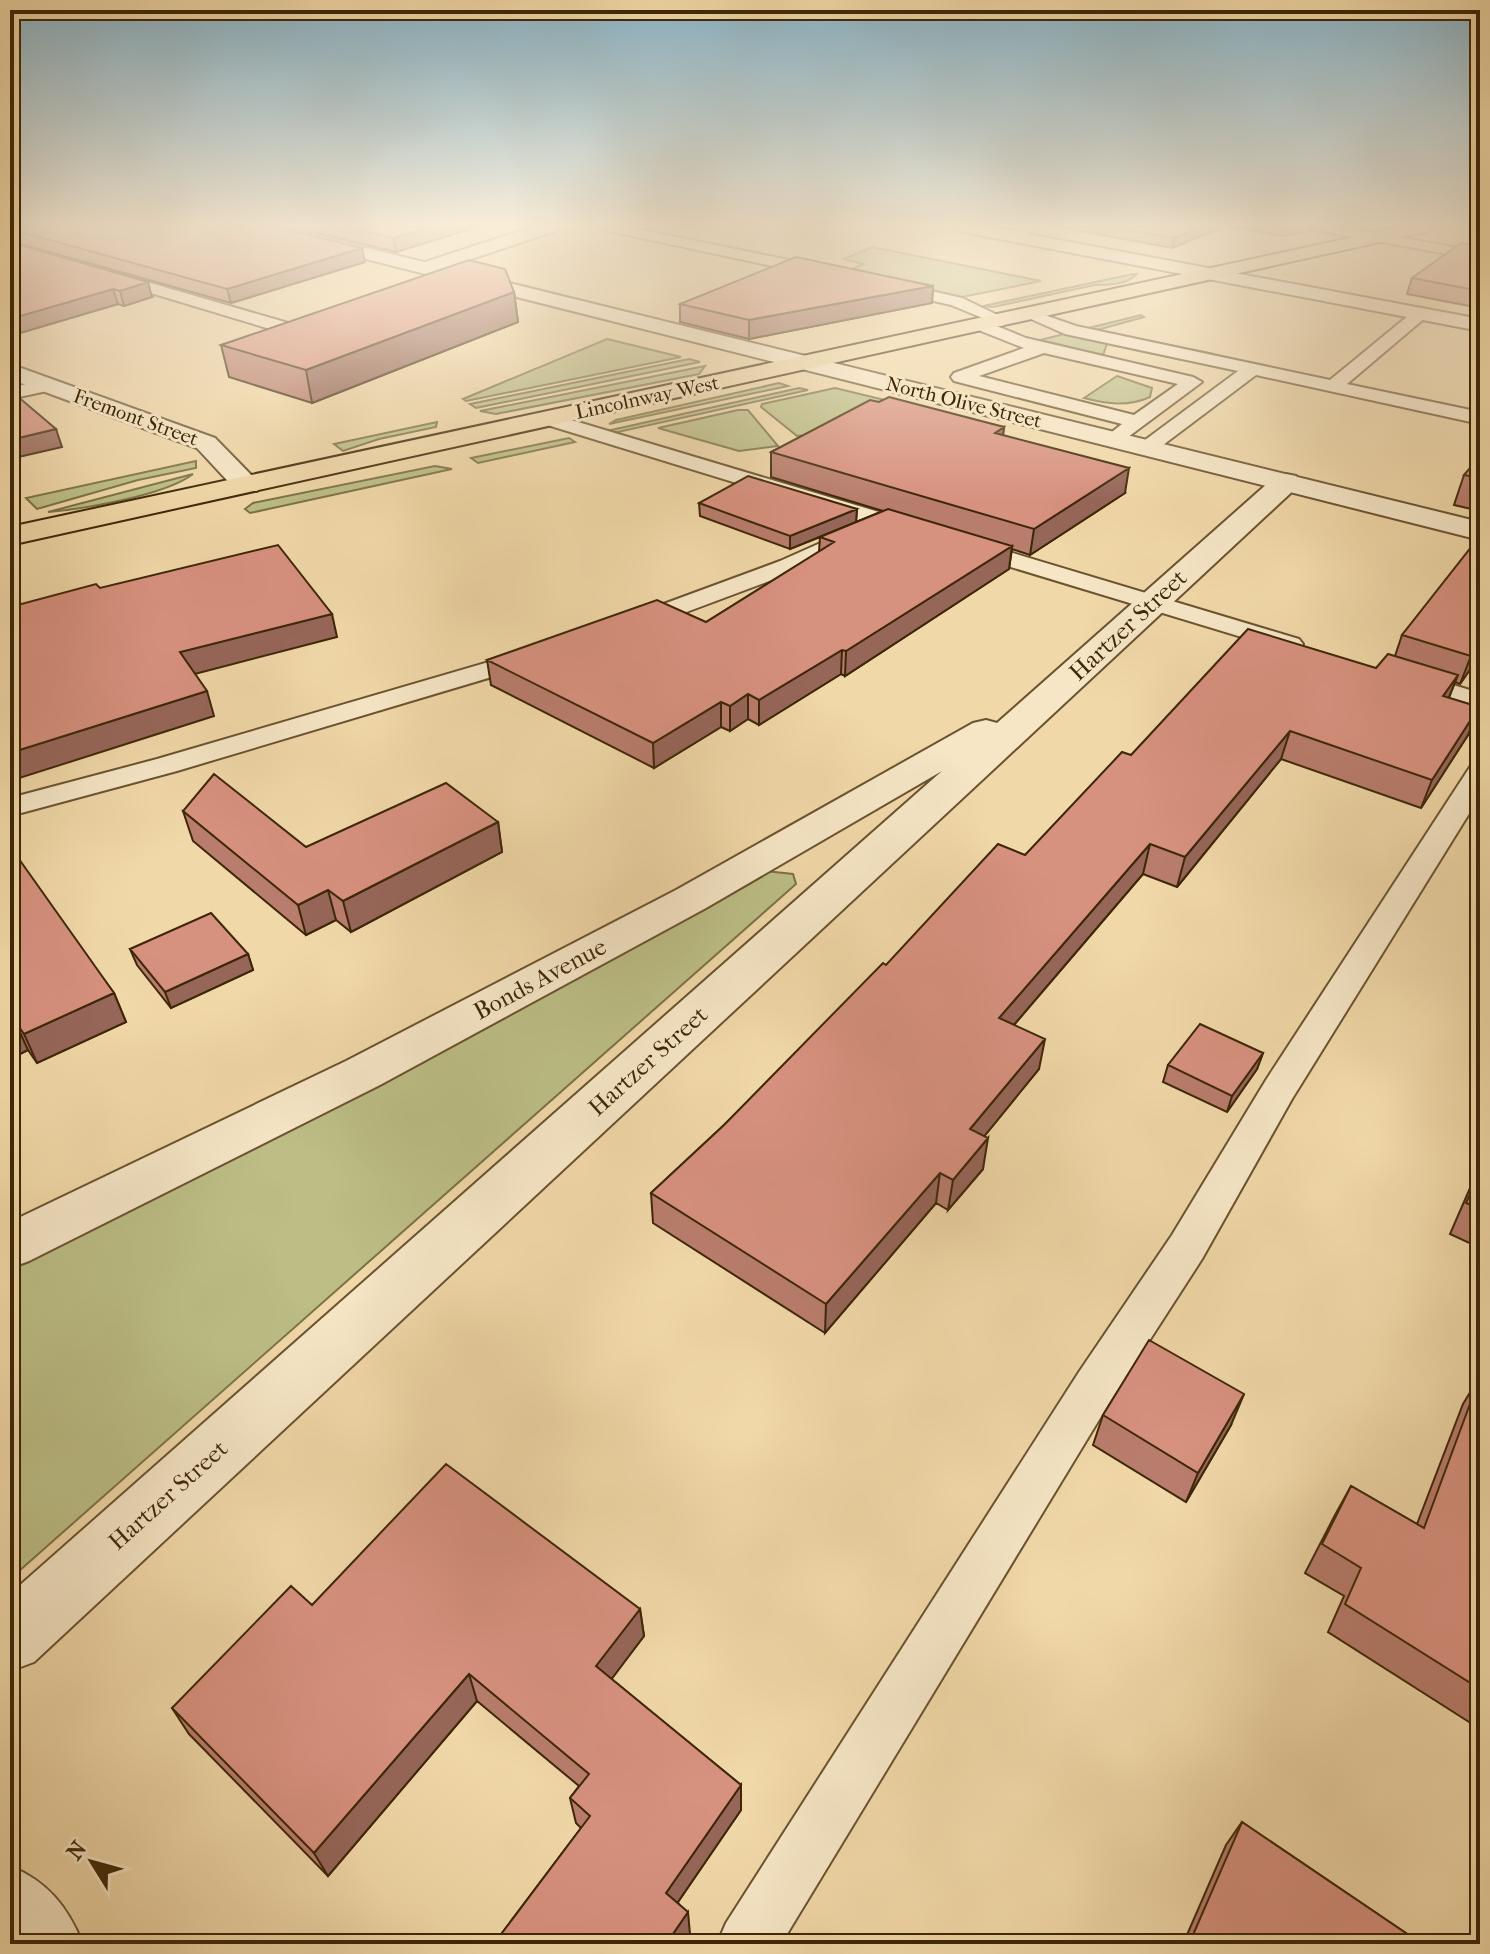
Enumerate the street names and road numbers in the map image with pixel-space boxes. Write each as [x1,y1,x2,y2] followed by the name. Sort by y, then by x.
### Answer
[573,371,721,424] street label: Lincolnway West
[884,372,1044,433] street label: North Olive Street
[70,384,201,451] street label: Fremont Street
[1064,563,1193,686] street label: Hartzer Street
[469,932,611,1026] street label: Bonds Avenue
[583,1000,713,1122] street label: Hartzer Street
[103,1434,233,1556] street label: Hartzer Street

